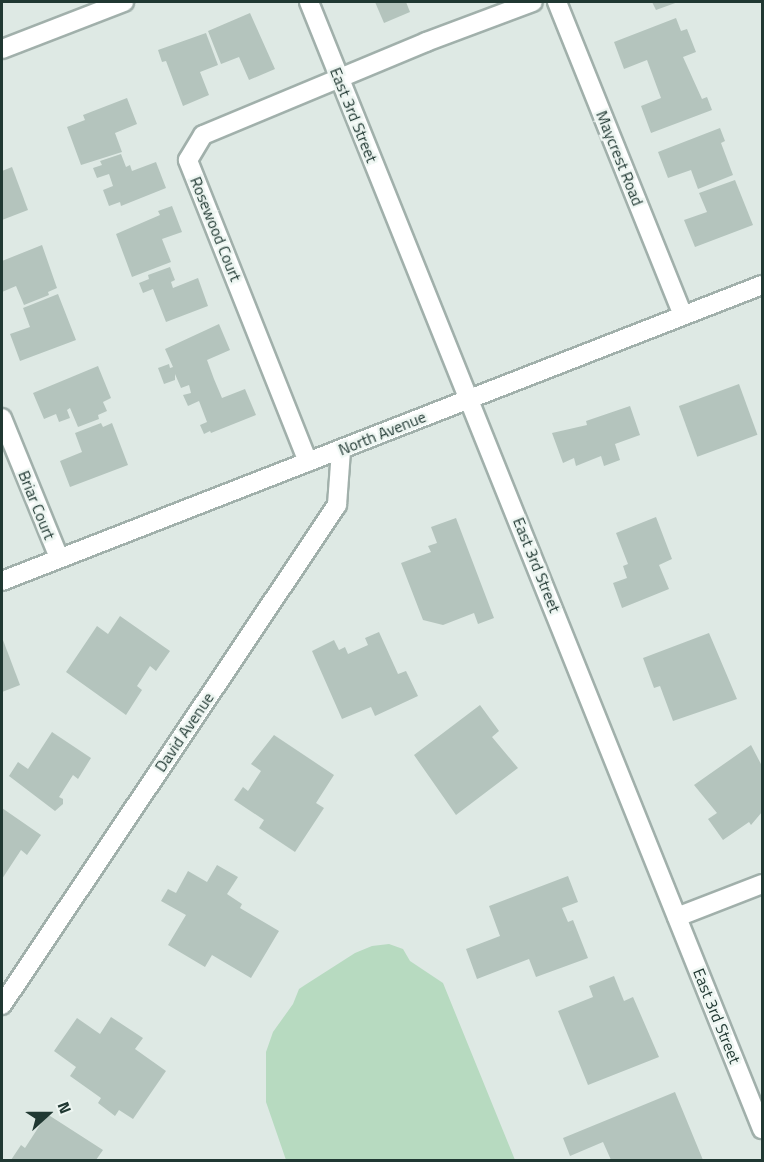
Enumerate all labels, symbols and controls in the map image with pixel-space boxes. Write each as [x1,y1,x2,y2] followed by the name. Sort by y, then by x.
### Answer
[326,65,382,165] street label: East 3rd Street
[592,108,648,208] street label: Maycrest Road
[186,174,246,284] street label: Rosewood Court
[336,407,428,459] street label: North Avenue
[14,468,60,542] street label: Briar Court
[509,515,565,615] street label: East 3rd Street
[150,689,218,775] street label: David Avenue
[689,966,745,1066] street label: East 3rd Street
[18,1084,78,1144] north arrow
[52,1098,78,1117] text: N

